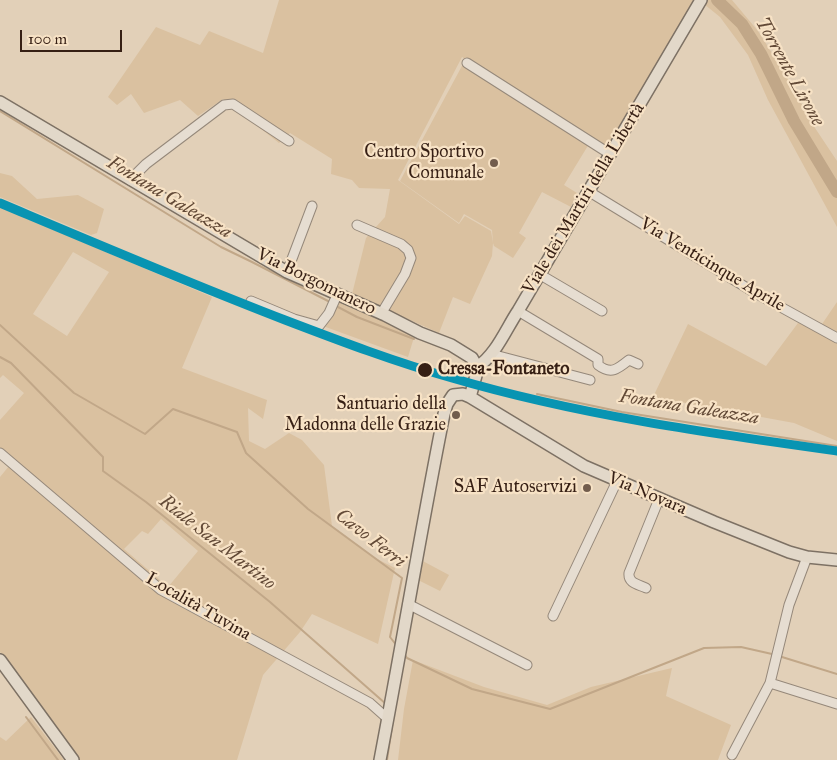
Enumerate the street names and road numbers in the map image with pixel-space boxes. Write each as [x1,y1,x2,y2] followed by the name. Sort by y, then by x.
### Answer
[518,99,650,299] street label: Viale dei Martiri della Libertà
[636,213,788,317] street label: Via Venticinque Aprile
[253,244,379,320] street label: Via Borgomanero
[604,468,690,520] street label: Via Novara
[142,568,254,646] street label: Località Tuvina

